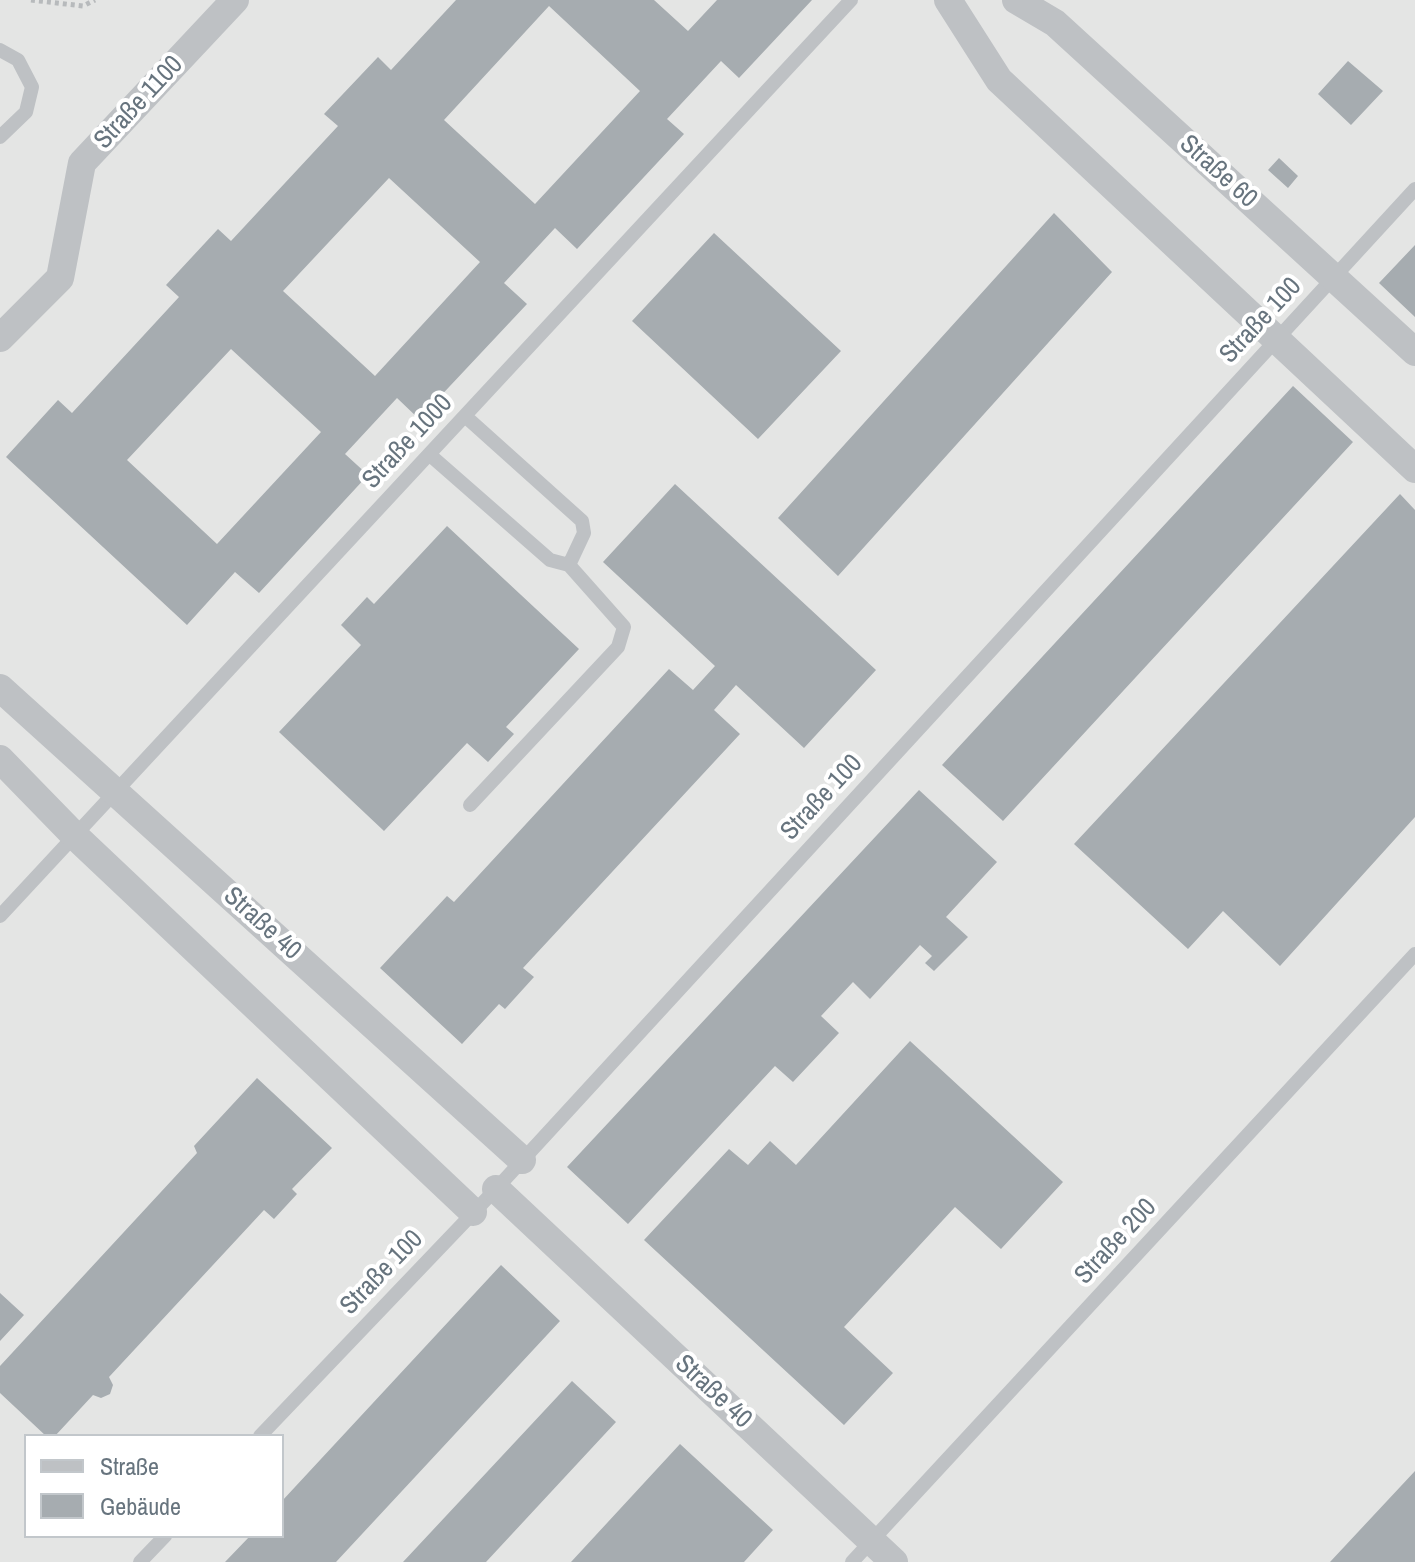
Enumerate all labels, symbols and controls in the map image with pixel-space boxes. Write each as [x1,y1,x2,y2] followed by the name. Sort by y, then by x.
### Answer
[88,50,190,156] street label: Straße 1100
[1173,129,1263,215] street label: Straße 60
[1214,272,1308,370] street label: Straße 100
[357,388,459,496] street label: Straße 1000
[775,749,869,847] street label: Straße 100
[217,881,307,967] street label: Straße 40
[1069,1193,1163,1291] street label: Straße 200
[334,1224,430,1322] street label: Straße 100
[668,1349,758,1435] street label: Straße 40
[24,1434,284,1538] legend
[100,1450,159,1482] text: Straße
[100,1490,181,1522] text: Gebäude

